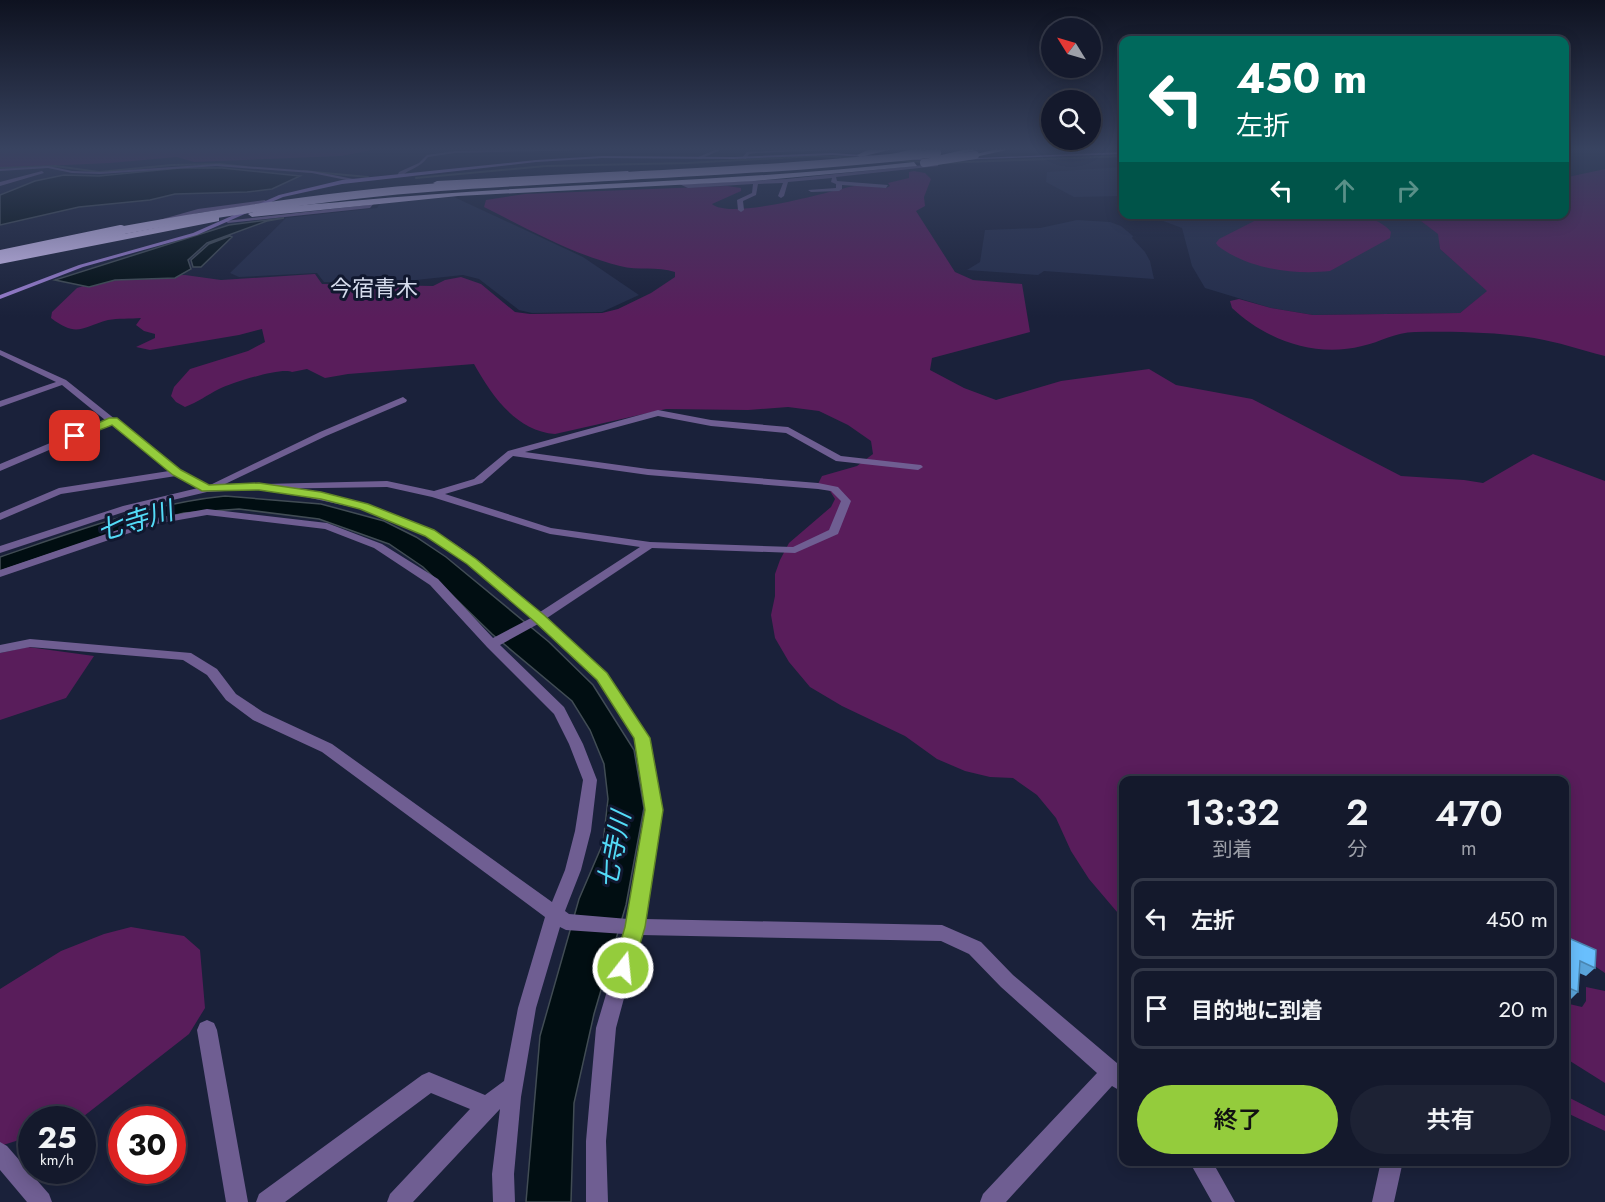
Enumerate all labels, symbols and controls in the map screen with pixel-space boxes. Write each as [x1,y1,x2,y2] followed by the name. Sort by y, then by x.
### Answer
[1041,18,1101,78] north arrow
[1041,18,1101,150] map controls
[1236,48,1367,109] text: 450 m
[1137,60,1215,138] icon: left
[1041,90,1101,150] button: search
[1236,106,1290,145] text: 左折
[1265,174,1298,207] icon: left
[1328,174,1361,207] icon: ahead
[1391,174,1424,207] icon: right
[330,272,418,304] district label: 今宿青木
[49,410,100,461] pin
[58,419,91,452] icon: arrive
[92,491,181,551] water label: 七寺川
[1185,786,1280,838] text: 13:32
[1346,786,1369,838] text: 2
[1435,787,1503,839] text: 470
[588,805,641,892] water label: 七寺川
[1461,834,1477,863] text: m
[1213,835,1253,864] text: 到着
[1347,835,1367,864] text: 分
[1140,902,1173,935] icon: left
[1486,903,1548,935] text: 450 m
[1191,904,1235,936] text: 左折
[591,936,655,1000] position arrow
[1140,992,1173,1025] icon: arrive
[1499,993,1548,1025] text: 20 m
[1191,994,1323,1026] text: 目的地に到着
[1137,1085,1338,1154] button: 終了
[1350,1085,1551,1154] button: 共有
[108,1106,186,1184] speed limit sign: 30
[37,1116,77,1159] text: 25
[40,1149,74,1171] text: km/h

